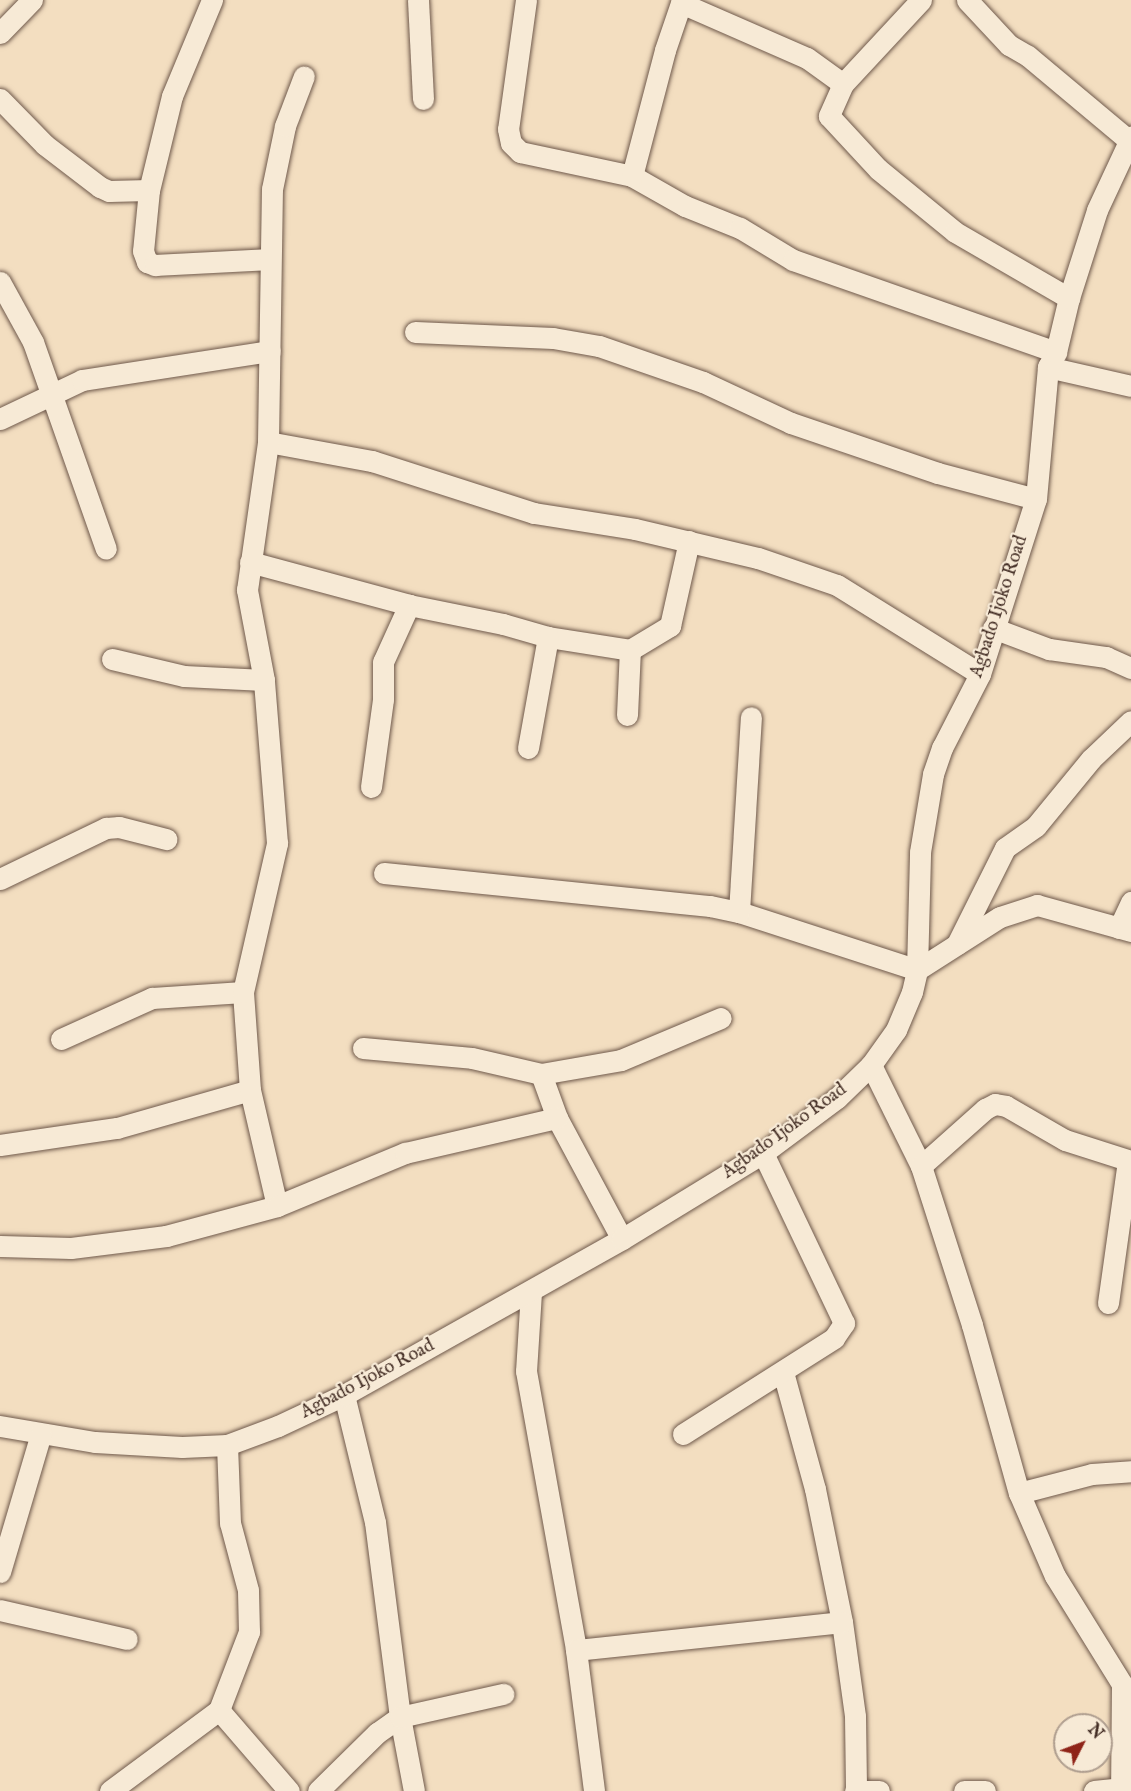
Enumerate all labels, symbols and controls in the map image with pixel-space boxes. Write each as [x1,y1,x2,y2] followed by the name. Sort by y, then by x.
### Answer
[967,533,1033,681] street label: Agbado Ijoko Road
[719,1080,851,1184] street label: Agbado Ijoko Road
[298,1336,438,1424] street label: Agbado Ijoko Road
[1053,1713,1113,1773] north arrow
[1083,1720,1107,1744] text: N

